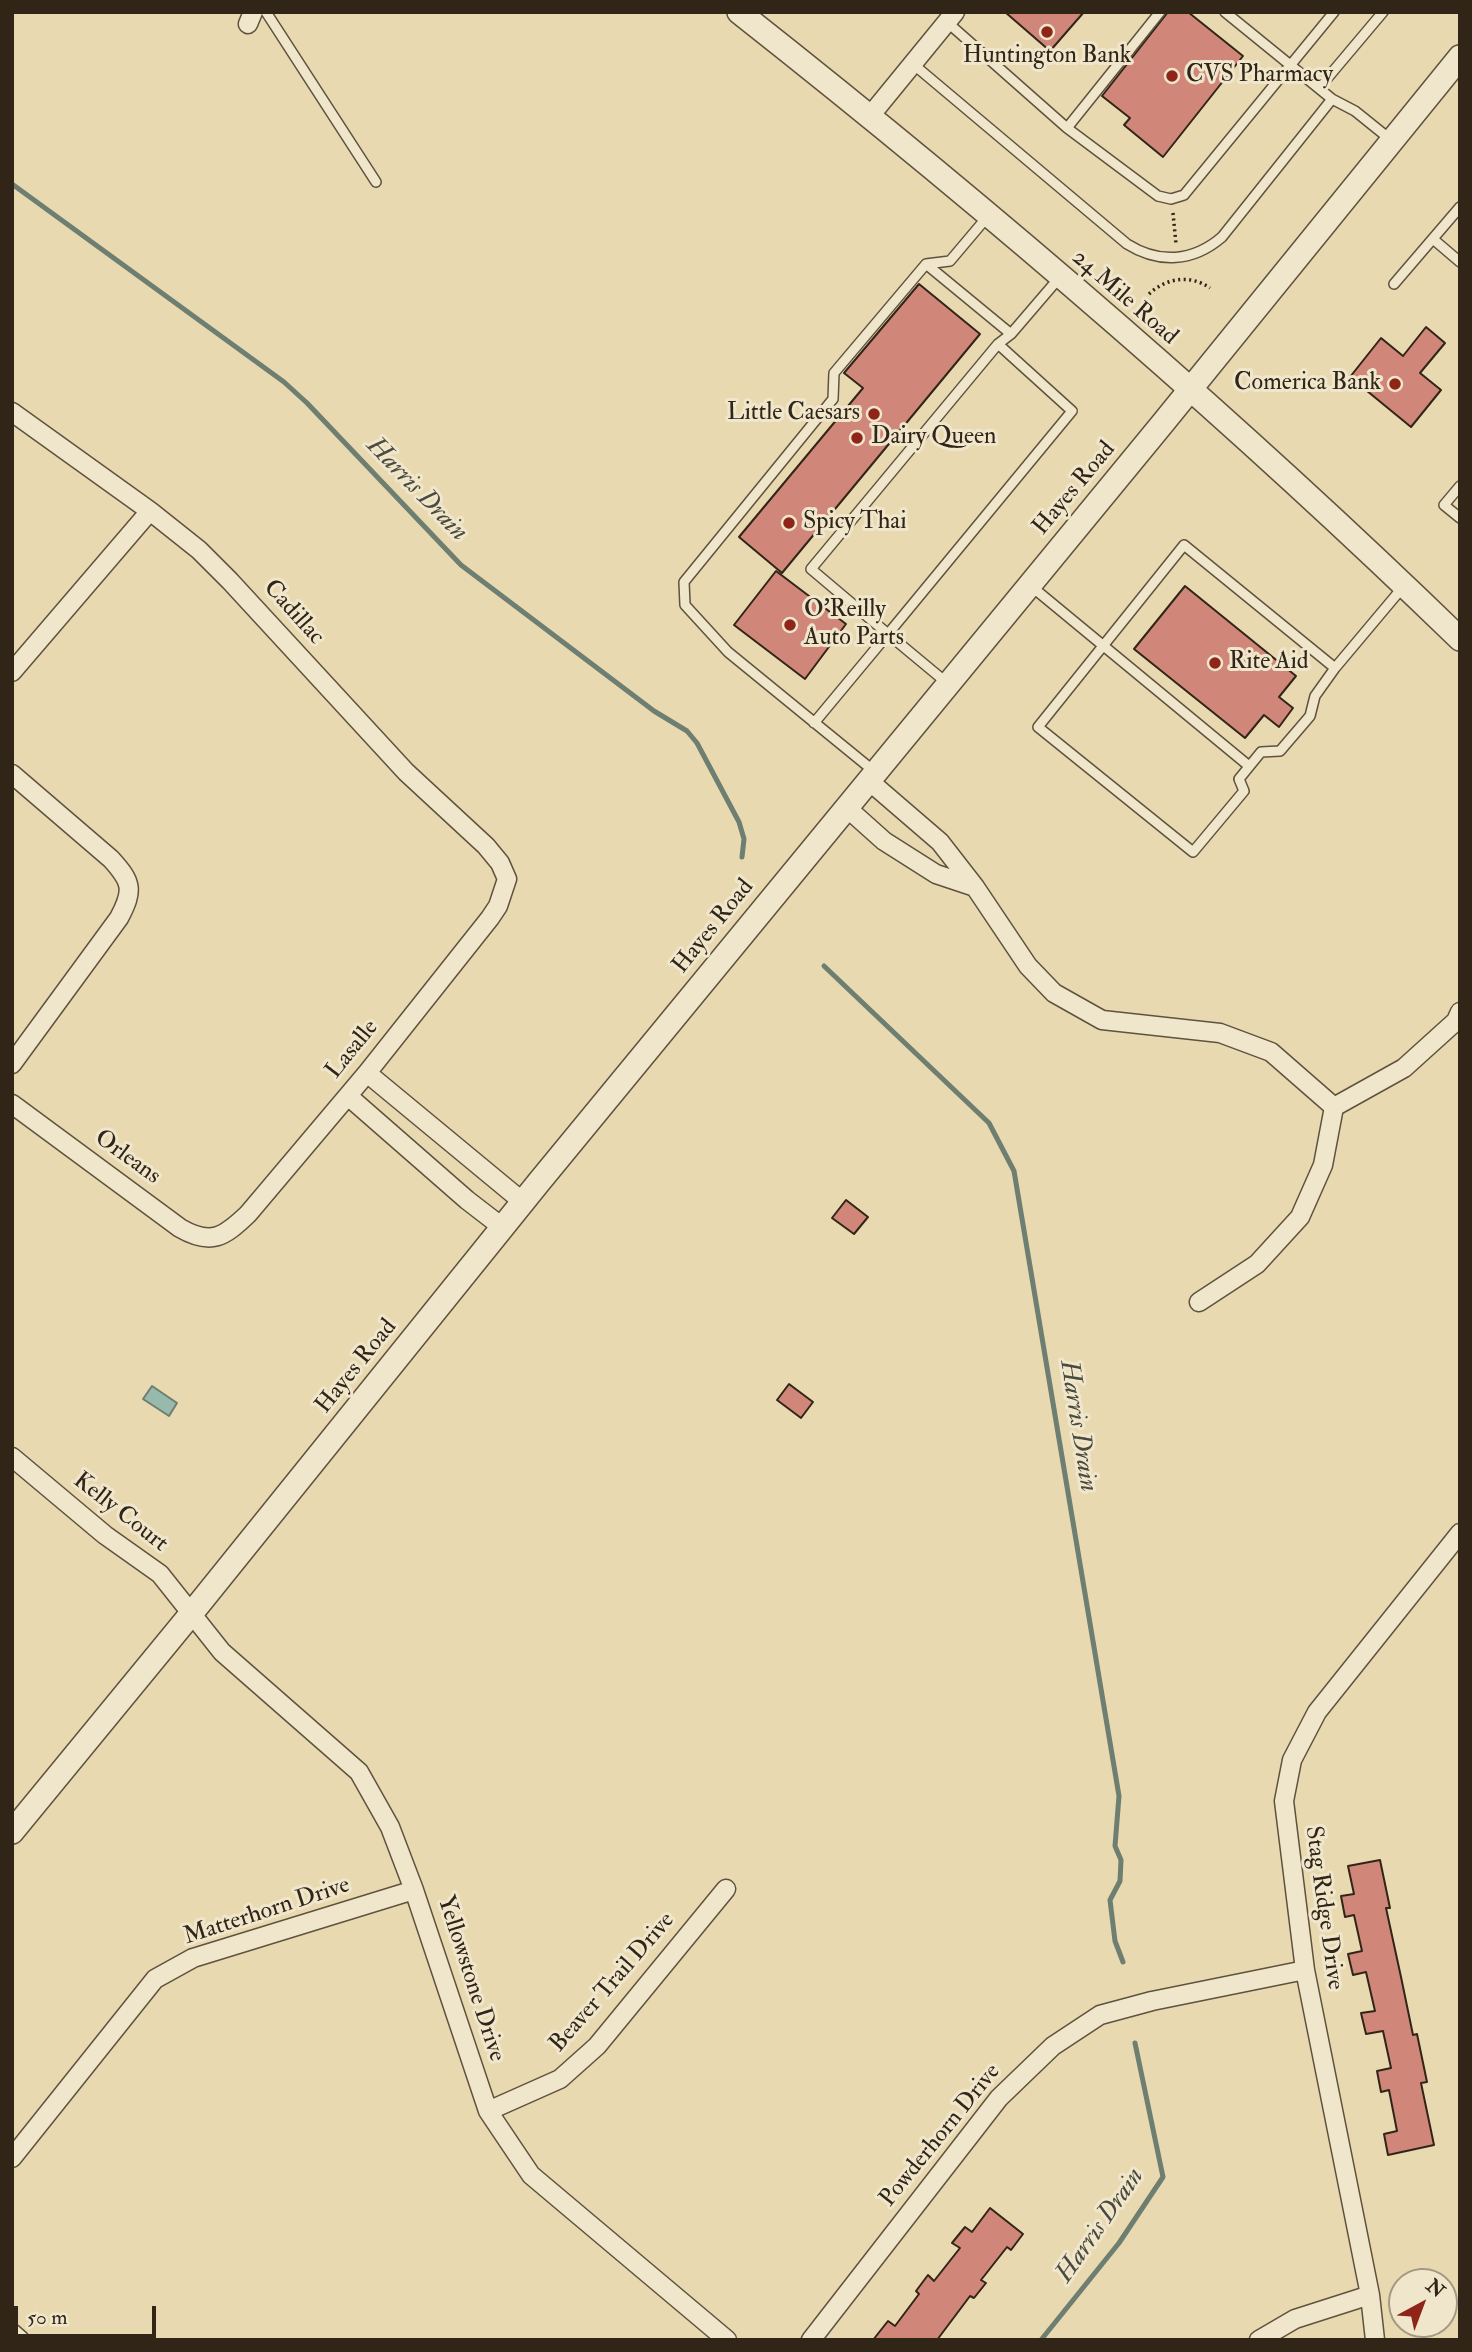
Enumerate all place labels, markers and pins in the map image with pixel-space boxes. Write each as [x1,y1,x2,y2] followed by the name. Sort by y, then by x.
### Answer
[1039,24,1055,40] marker: Huntington Bank
[963,43,1131,71] place label: Huntington Bank
[1186,62,1333,90] place label: CVS Pharmacy
[1164,68,1180,84] marker: CVS Pharmacy
[1234,370,1381,398] place label: Comerica Bank
[1387,376,1403,392] marker: Comerica Bank
[727,400,860,428] place label: Little Caesars
[866,406,882,422] marker: Little Caesars
[871,424,996,452] place label: Dairy Queen
[849,430,865,446] marker: Dairy Queen
[803,509,907,537] place label: Spicy Thai
[781,515,797,531] marker: Spicy Thai
[804,597,904,653] place label: O'Reilly Auto Parts
[782,617,798,633] marker: O'Reilly Auto Parts
[1229,649,1309,677] place label: Rite Aid
[1207,655,1223,671] marker: Rite Aid

